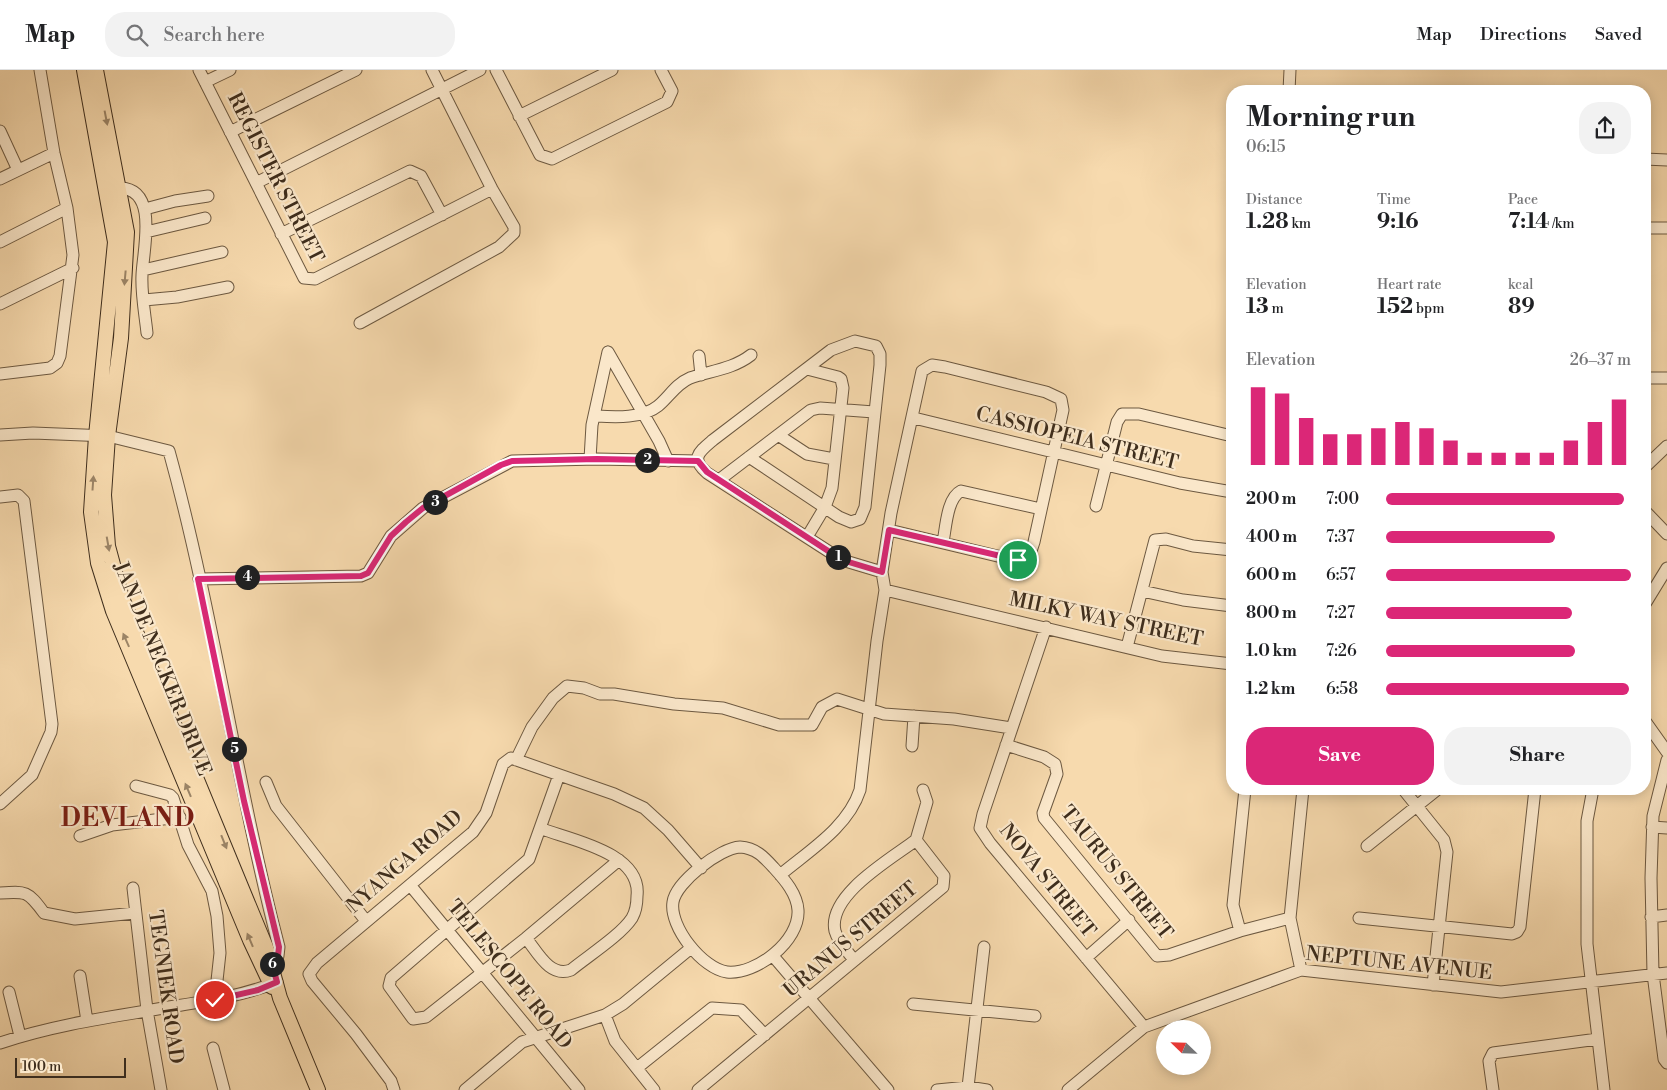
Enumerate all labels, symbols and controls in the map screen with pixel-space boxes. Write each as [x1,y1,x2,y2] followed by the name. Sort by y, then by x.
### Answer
[105,12,455,57] search box
[25,20,75,50] text: Map
[123,21,151,49] icon: search
[163,23,265,47] text: Search here
[1416,23,1452,46] text: Map
[1480,23,1567,46] text: Directions
[1595,23,1642,46] text: Saved
[221,89,329,267] street label: REGISTER STREET
[1246,100,1415,135] text: Morning run
[1579,102,1631,154] button: share
[102,110,110,126] one-way arrow
[1246,137,1286,157] text: 06:15
[1246,191,1303,209] text: Distance
[1377,191,1411,209] text: Time
[1508,191,1538,209] text: Pace
[1246,209,1289,235] text: 1.28
[1377,209,1419,235] text: 9:16
[1508,209,1549,235] text: 7:14
[1289,215,1311,233] text: km
[1549,215,1574,233] text: /km
[121,271,129,287] one-way arrow
[1246,276,1307,294] text: Elevation
[1377,276,1442,294] text: Heart rate
[1508,276,1533,294] text: kcal
[1246,294,1269,320] text: 13
[1377,294,1413,320] text: 152
[1508,294,1535,320] text: 89
[1269,300,1284,318] text: m
[1413,300,1444,318] text: bpm
[1246,350,1315,370] text: Elevation
[1570,350,1631,370] text: 26–37 m
[973,402,1181,476] street label: CASSIOPEIA STREET
[634,448,660,472] pin: 2
[643,451,652,469] text: 2
[89,475,97,491] one-way arrow
[1246,489,1296,509] text: 200 m
[1326,489,1359,509] text: 7:00
[422,490,448,514] pin: 3
[431,493,440,511] text: 3
[1246,527,1297,547] text: 400 m
[1326,527,1354,547] text: 7:37
[104,537,112,553] one-way arrow
[997,539,1039,581] pin
[826,544,850,570] pin: 1
[1004,546,1032,574] icon: arrive
[835,548,842,566] text: 1
[107,557,216,780] street label: JAN DE NECKER DRIVE
[234,564,260,590] pin: 4
[1246,565,1296,585] text: 600 m
[1326,565,1356,585] text: 6:57
[243,568,252,586] text: 4
[1007,587,1205,653] street label: MILKY WAY STREET
[1246,603,1297,623] text: 800 m
[1326,603,1355,623] text: 7:27
[121,633,129,647] one-way arrow
[1246,641,1297,661] text: 1.0 km
[1326,641,1357,661] text: 7:26
[1246,679,1295,699] text: 1.2 km
[1326,679,1358,699] text: 6:58
[1246,727,1434,785] button: Save
[1444,727,1631,785] button: Share
[222,736,246,762] pin: 5
[230,740,239,758] text: 5
[184,782,192,797] one-way arrow
[1054,801,1178,945] street label: TAURUS STREET
[61,803,195,834] district label: DEVLAND
[342,805,468,919] street label: NYANGA ROAD
[993,819,1101,943] street label: NOVA STREET
[220,835,228,849] one-way arrow
[779,877,923,1003] street label: URANUS STREET
[441,895,577,1055] street label: TELESCOPE ROAD
[142,908,188,1066] street label: TEGNIEK ROAD
[246,932,254,947] one-way arrow
[1305,942,1493,986] street label: NEPTUNE AVENUE
[260,952,284,976] pin: 6
[268,955,277,973] text: 6
[194,979,236,1021] pin
[201,986,229,1014] icon: check
[1156,1020,1211,1075] north arrow
[1156,1020,1211,1075] map controls
[15,1055,126,1078] scale bar
[22,1058,61,1076] text: 100 m

